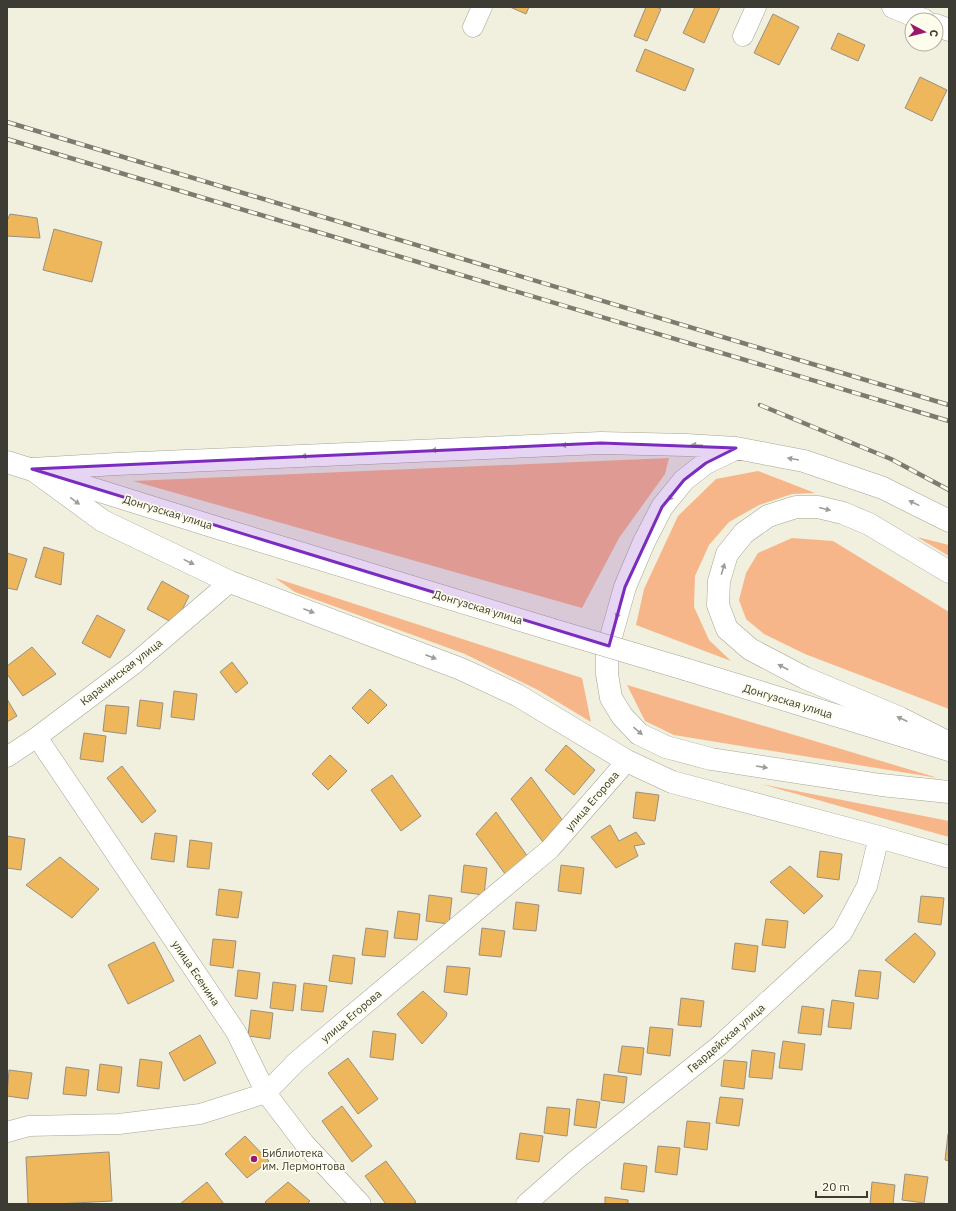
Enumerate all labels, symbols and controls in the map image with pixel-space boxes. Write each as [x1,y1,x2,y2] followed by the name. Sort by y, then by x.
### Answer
[904,12,944,52] north arrow
[927,29,941,38] text: С
[561,441,573,448] one-way arrow
[691,442,703,449] one-way arrow
[431,447,443,454] one-way arrow
[300,453,313,459] one-way arrow
[787,455,799,461] one-way arrow
[667,490,676,501] one-way arrow
[122,492,215,532] street label: Донгузская улица
[69,496,80,505] one-way arrow
[909,500,920,506] one-way arrow
[819,506,831,512] one-way arrow
[183,559,194,565] one-way arrow
[720,562,726,574] one-way arrow
[432,587,525,627] street label: Донгузская улица
[614,607,620,619] one-way arrow
[303,609,315,615] one-way arrow
[77,636,165,708] street label: Карачинская улица
[425,655,437,661] one-way arrow
[777,663,788,670] one-way arrow
[742,681,835,721] street label: Донгузская улица
[896,716,907,722] one-way arrow
[633,727,643,736] one-way arrow
[756,764,768,770] one-way arrow
[562,768,622,834] street label: улица Егорова
[169,938,223,1009] street label: улица Есенина
[318,987,384,1045] street label: улица Егорова
[684,1000,768,1076] street label: Гвардейская улица
[262,1146,345,1173] place label: Библиотека им. Лермонтова
[249,1154,259,1164] marker: Библиотека им. Лермонтова
[816,1173,867,1199] scale bar
[822,1179,850,1194] text: 20 m

